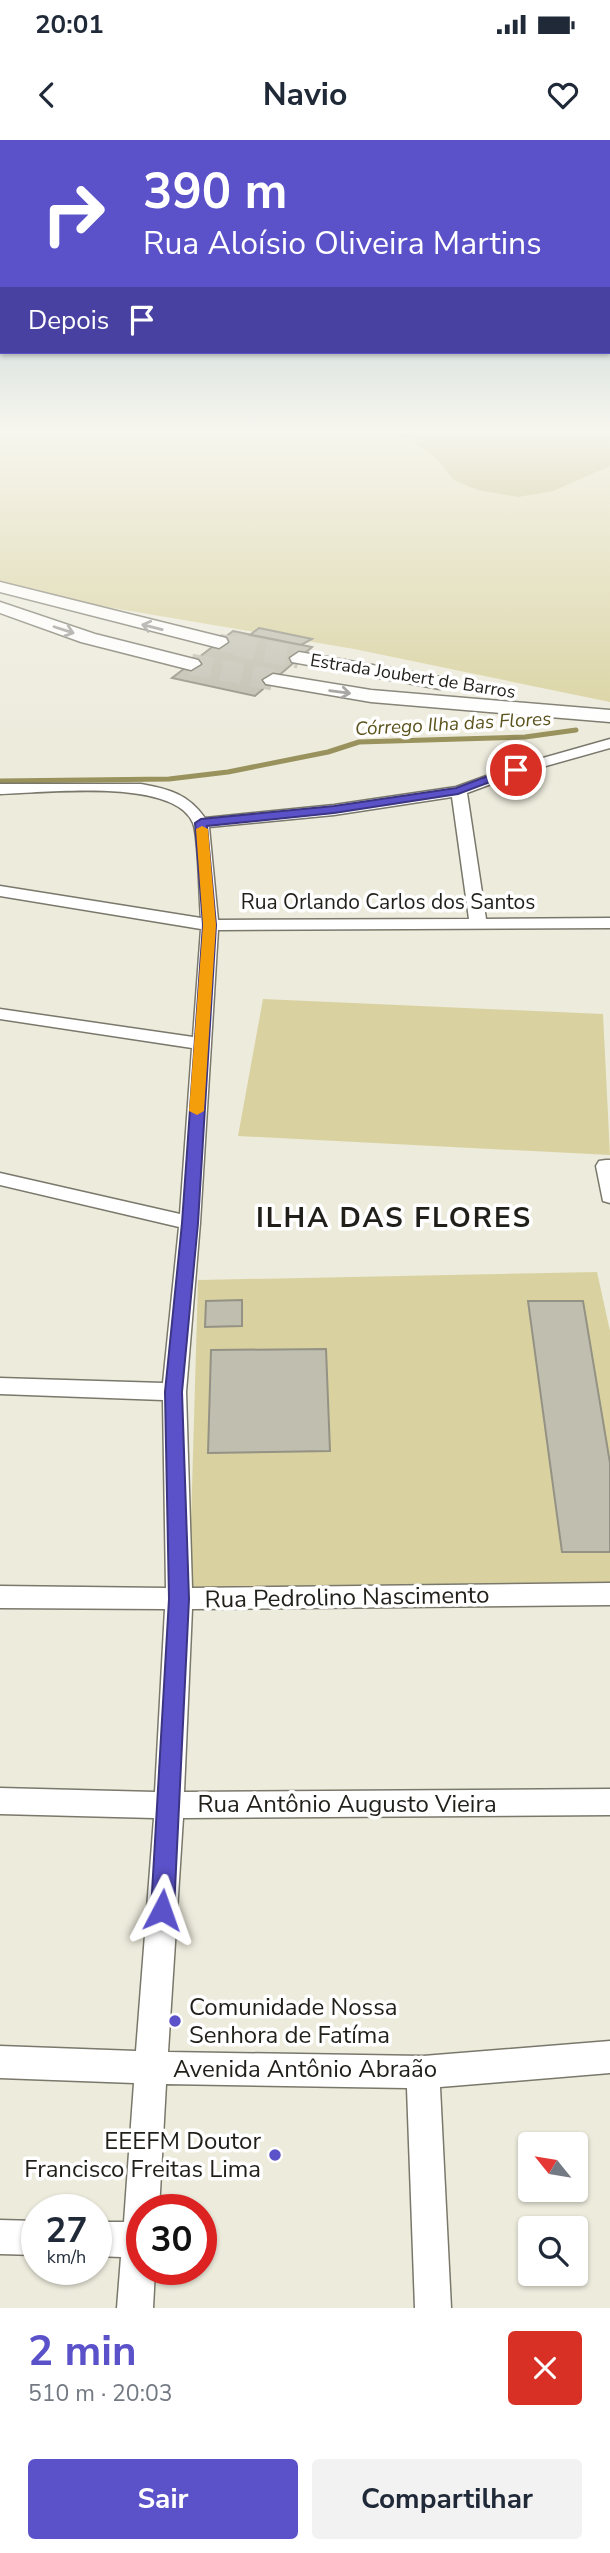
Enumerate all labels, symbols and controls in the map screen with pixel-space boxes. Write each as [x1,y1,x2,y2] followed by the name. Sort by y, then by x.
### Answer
[35,7,104,42] text: 20:01
[263,73,347,116] text: Navio
[28,76,66,114] icon: back
[544,76,582,114] icon: heart
[143,158,287,225] text: 390 m
[28,168,119,259] icon: right
[143,222,542,265] text: Rua Aloísio Oliveira Martins
[123,301,161,339] icon: arrive
[28,303,109,338] text: Depois
[142,620,164,633] one-way arrow
[53,624,75,637] one-way arrow
[309,648,517,704] street label: Estrada Joubert de Barros
[328,686,351,699] one-way arrow
[354,706,552,742] water label: Córrego Ilha das Flores
[486,740,546,800] pin
[497,751,535,789] icon: arrive
[241,888,535,916] street label: Rua Orlando Carlos dos Santos
[256,1199,532,1237] district label: ILHA DAS FLORES
[204,1579,490,1615] street label: Rua Pedrolino Nascimento
[197,1788,497,1820] street label: Rua Antônio Augusto Vieira
[125,1873,199,1947] position arrow
[189,1991,397,2051] place label: Comunidade Nossa Senhora de Fatíma
[167,2013,183,2029] marker: Comunidade Nossa Senhora de Fatíma
[173,2053,437,2085] street label: Avenida Antônio Abraão
[24,2125,261,2185] place label: EEEFM Doutor Francisco Freitas Lima
[518,2132,588,2202] north arrow
[518,2132,588,2286] map controls
[267,2147,283,2163] marker: EEEFM Doutor Francisco Freitas Lima
[126,2194,217,2285] speed limit sign: 30
[45,2207,88,2254] text: 27
[518,2216,588,2286] button: search
[47,2245,86,2269] text: km/h
[28,2323,137,2380] text: 2 min
[508,2331,582,2405] button: close
[28,2378,173,2409] text: 510 m · 20:03
[28,2459,298,2539] button: Sair
[312,2459,582,2539] button: Compartilhar

